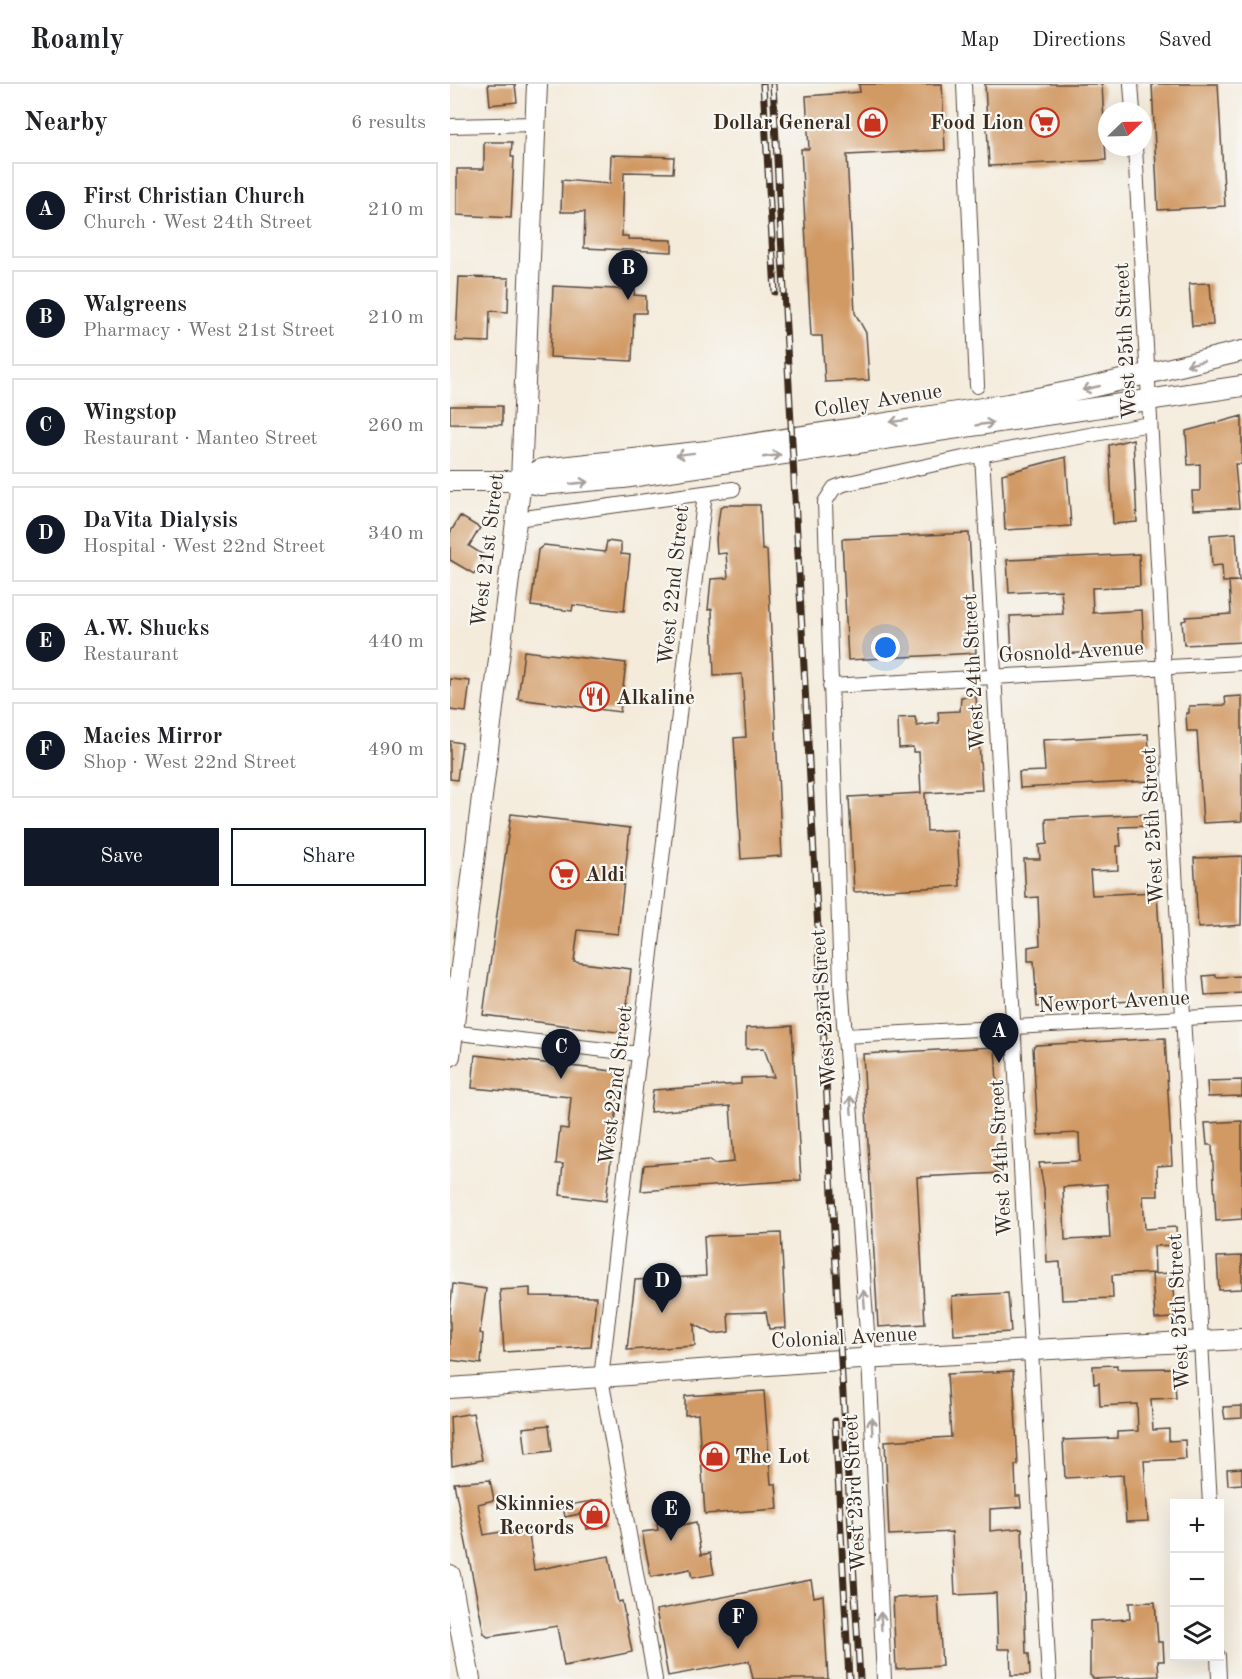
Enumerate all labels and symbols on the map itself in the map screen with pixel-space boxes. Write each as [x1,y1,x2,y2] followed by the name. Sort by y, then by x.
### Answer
[1098,102,1152,156] north arrow
[856,106,888,138] shop icon: Dollar General
[1029,106,1061,138] supermarket icon: Food Lion
[712,113,851,134] place label: Dollar General
[930,113,1024,134] place label: Food Lion
[608,250,648,300] pin: B
[1112,262,1141,420] street label: West 25th Street
[1186,357,1205,369] one-way arrow
[813,381,944,422] street label: Colley Avenue
[1081,382,1100,394] one-way arrow
[889,416,909,427] one-way arrow
[975,418,995,429] one-way arrow
[676,448,695,459] one-way arrow
[761,450,781,461] one-way arrow
[469,472,508,628] street label: West 21st Street
[568,477,588,488] one-way arrow
[656,504,693,666] street label: West 22nd Street
[960,593,989,751] street label: West 24th Street
[871,633,900,662] your location
[998,638,1144,667] street label: Gosnold Avenue
[579,681,611,713] restaurant icon: Alkaline
[616,688,695,709] place label: Alkaline
[1139,747,1168,905] street label: West 25th Street
[548,858,580,890] supermarket icon: Aldi
[585,865,625,886] place label: Aldi
[809,928,840,1087] street label: West 23rd Street
[1038,988,1191,1017] street label: Newport Avenue
[596,1004,637,1166] street label: West 22nd Street
[980,1014,1018,1063] pin: A
[542,1030,580,1079] pin: C
[987,1079,1016,1237] street label: West 24th Street
[845,1095,856,1115] one-way arrow
[1165,1233,1194,1391] street label: West 25th Street
[642,1264,682,1313] pin: D
[858,1290,869,1310] one-way arrow
[771,1324,918,1353] street label: Colonial Avenue
[841,1414,870,1572] street label: West 23rd Street
[867,1416,878,1436] one-way arrow
[698,1440,730,1472] shop icon: The Lot
[735,1447,810,1468] place label: The Lot
[652,1492,690,1541] pin: E
[494,1494,574,1539] place label: Skinnies Records
[579,1499,611,1531] shop icon: Skinnies Records
[718,1600,758,1649] pin: F
[876,1611,887,1631] one-way arrow

